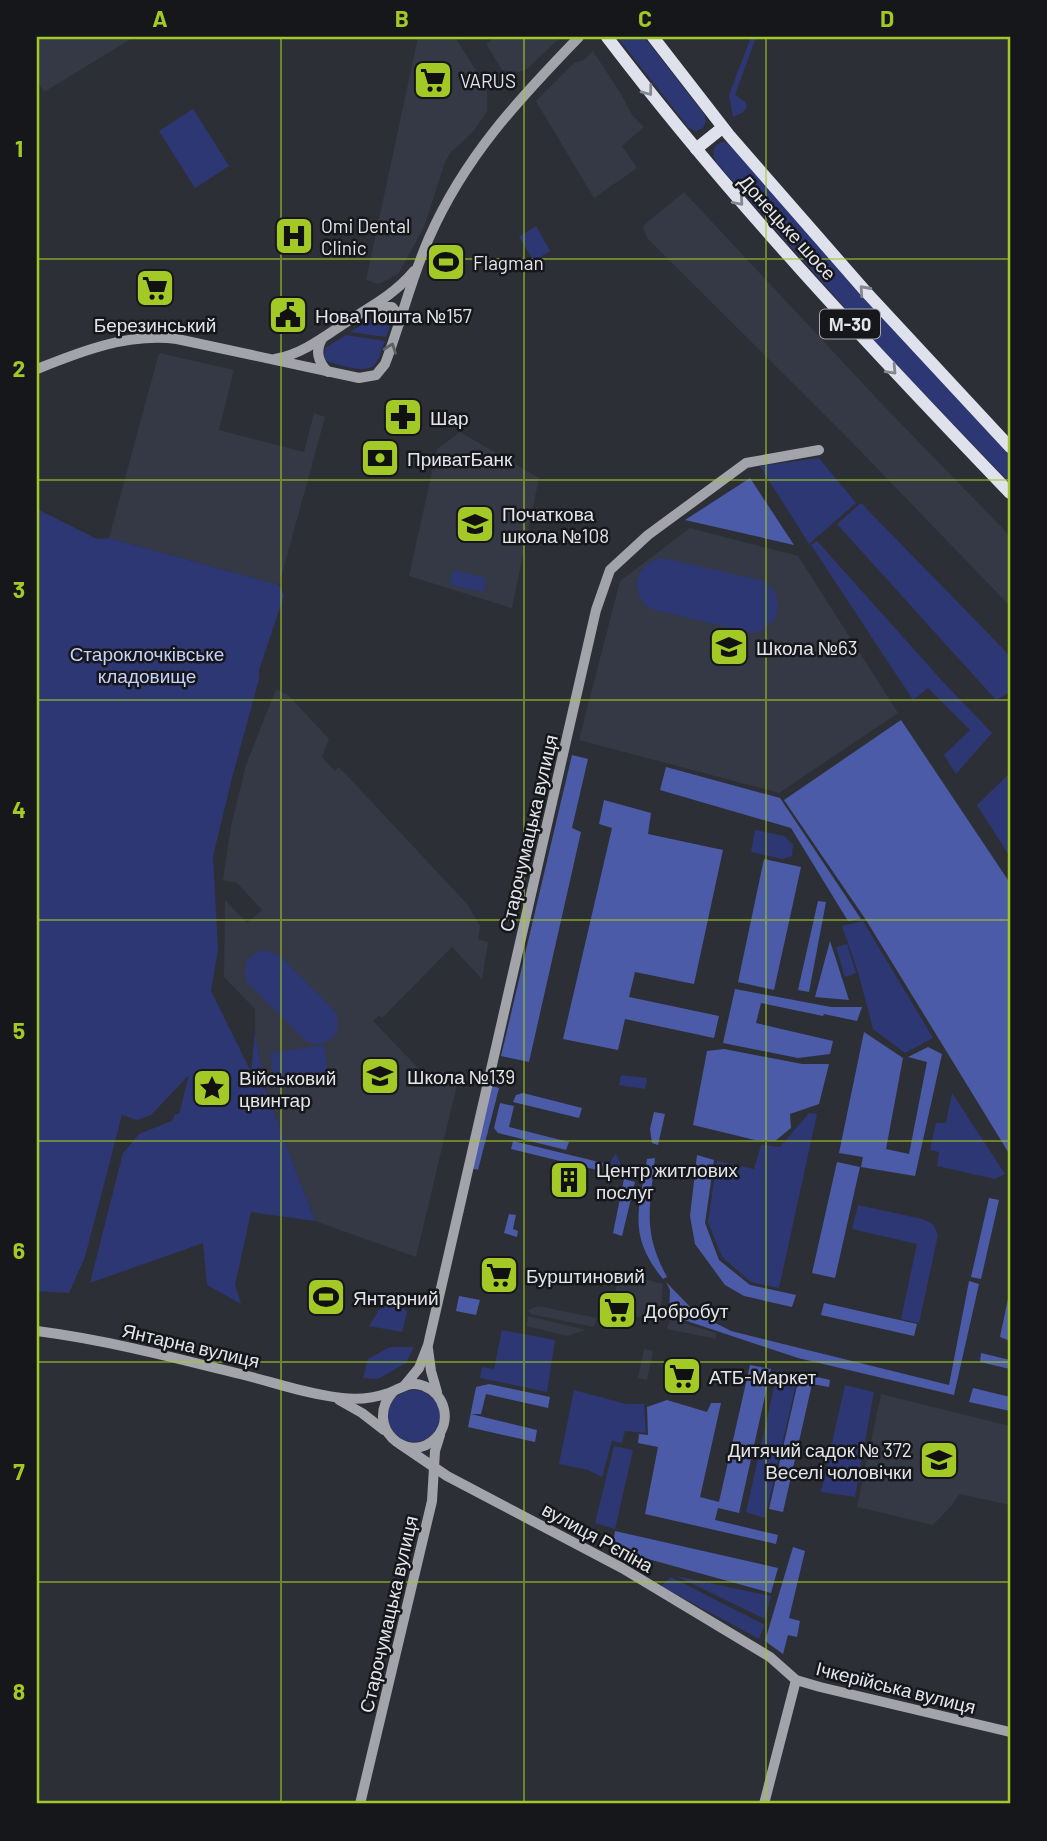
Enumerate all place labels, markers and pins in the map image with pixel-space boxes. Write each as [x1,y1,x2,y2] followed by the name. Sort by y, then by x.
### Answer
[412,59,454,101] supermarket icon: VARUS
[460,69,516,92] place label: VARUS
[321,214,410,259] place label: Omi Dental Clinic
[273,215,315,257] hospital icon: Omi Dental Clinic
[425,241,467,283] sports icon: Flagman
[473,251,544,274] place label: Flagman
[134,267,176,309] supermarket icon: Березинський
[267,294,309,336] public building icon: Нова Пошта №157
[315,304,472,327] place label: Нова Пошта №157
[94,313,216,336] place label: Березинський
[382,396,424,438] pharmacy icon: Шар
[430,406,469,429] place label: Шар
[359,437,401,479] bank icon: ПриватБанк
[407,447,513,470] place label: ПриватБанк
[502,502,609,547] place label: Початкова школа №108
[454,503,496,545] school or university icon: Початкова школа №108
[708,626,750,668] school or university icon: Школа №63
[756,636,858,659] place label: Школа №63
[359,1055,401,1097] school or university icon: Школа №139
[407,1065,515,1088] place label: Школа №139
[239,1066,336,1111] place label: Військовий цвинтар
[191,1067,233,1109] place icon: Військовий цвинтар
[596,1158,738,1203] place label: Центр житлових послуг
[548,1159,590,1201] building icon: Центр житлових послуг
[478,1254,520,1296] supermarket icon: Бурштиновий
[526,1264,645,1287] place label: Бурштиновий
[305,1276,347,1318] sports icon: Янтарний
[353,1286,439,1309] place label: Янтарний
[596,1289,638,1331] supermarket icon: Добробут
[644,1299,729,1322] place label: Добробут
[661,1355,703,1397] supermarket icon: АТБ-Маркет
[709,1365,816,1388] place label: АТБ-Маркет
[728,1438,912,1483] place label: Дитячий садок № 372 Веселі чоловічки
[918,1439,960,1481] school or university icon: Дитячий садок № 372 Веселі чоловічки

